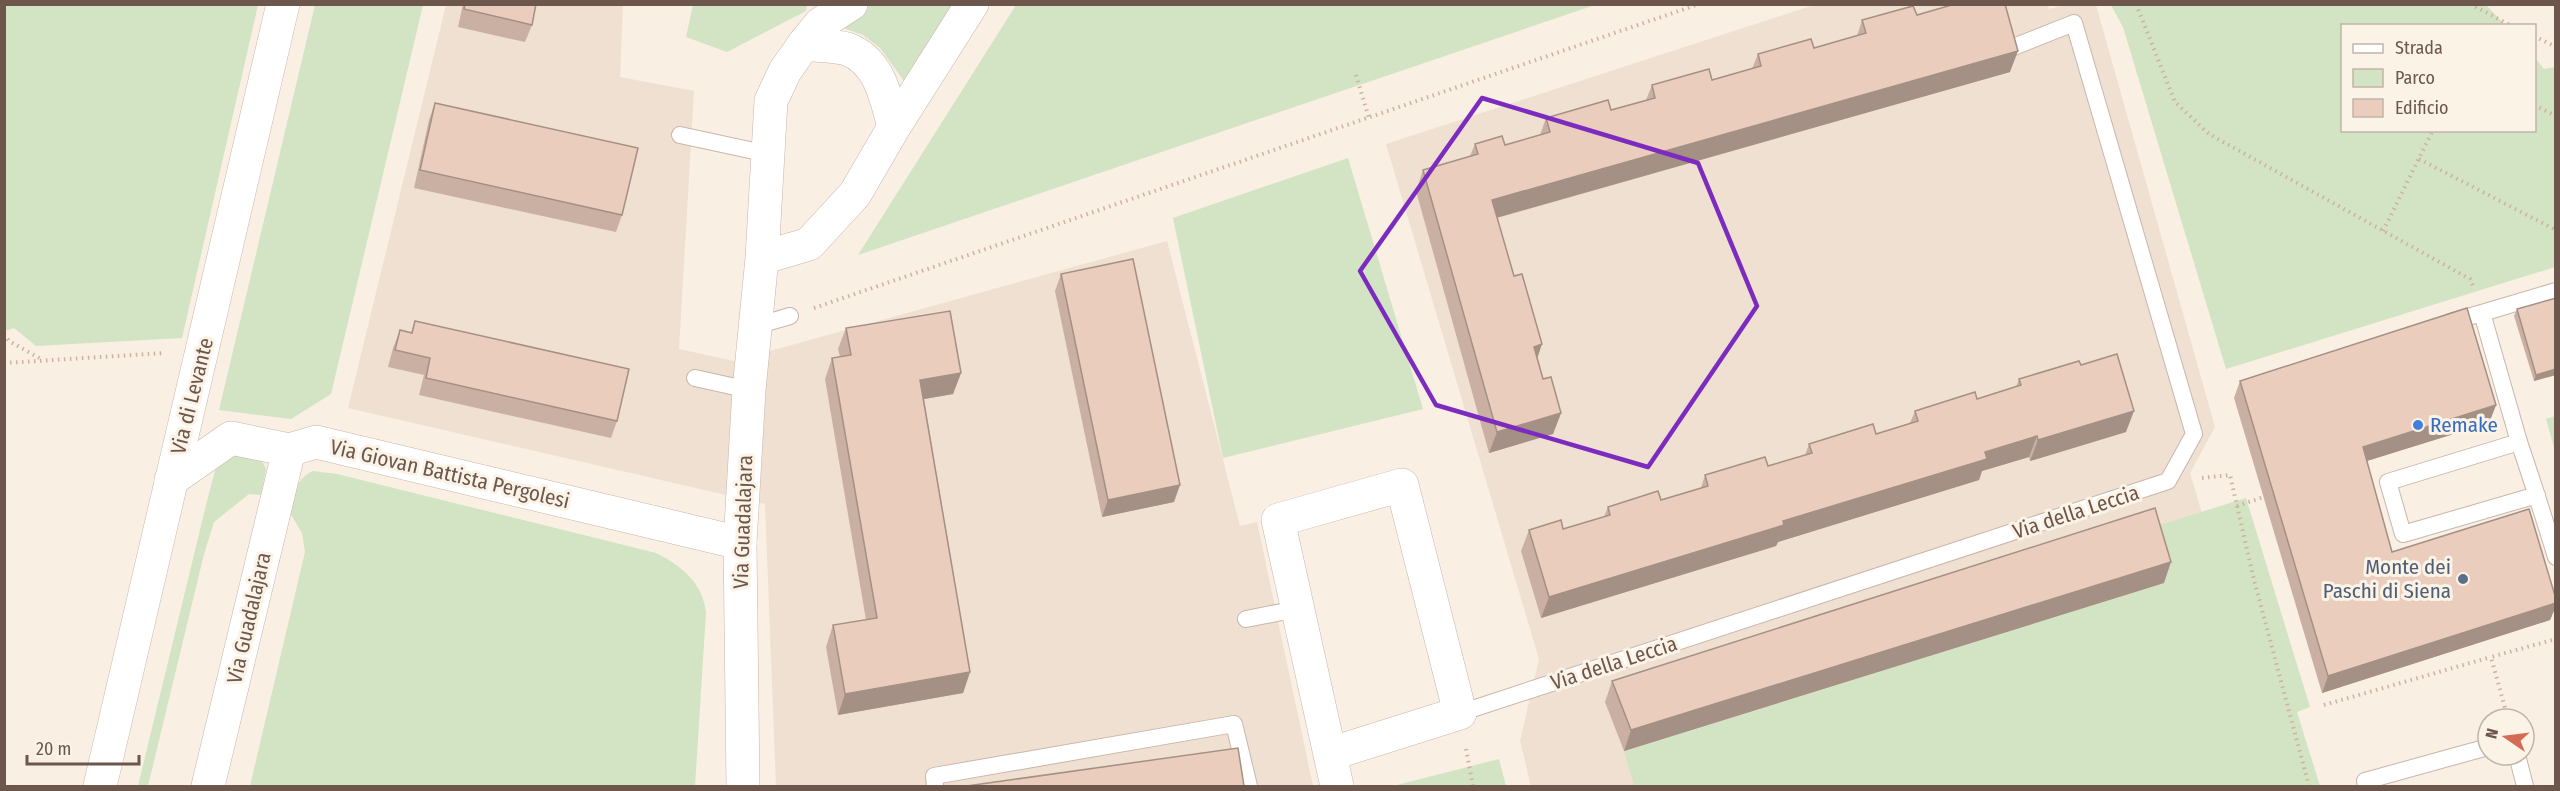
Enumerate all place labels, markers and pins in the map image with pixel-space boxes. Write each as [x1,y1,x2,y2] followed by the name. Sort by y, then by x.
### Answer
[2430,412,2498,438] place label: Remake
[2411,418,2425,432] marker: Remake
[2323,554,2451,604] place label: Monte dei Paschi di Siena
[2456,572,2470,586] marker: Monte dei Paschi di Siena

